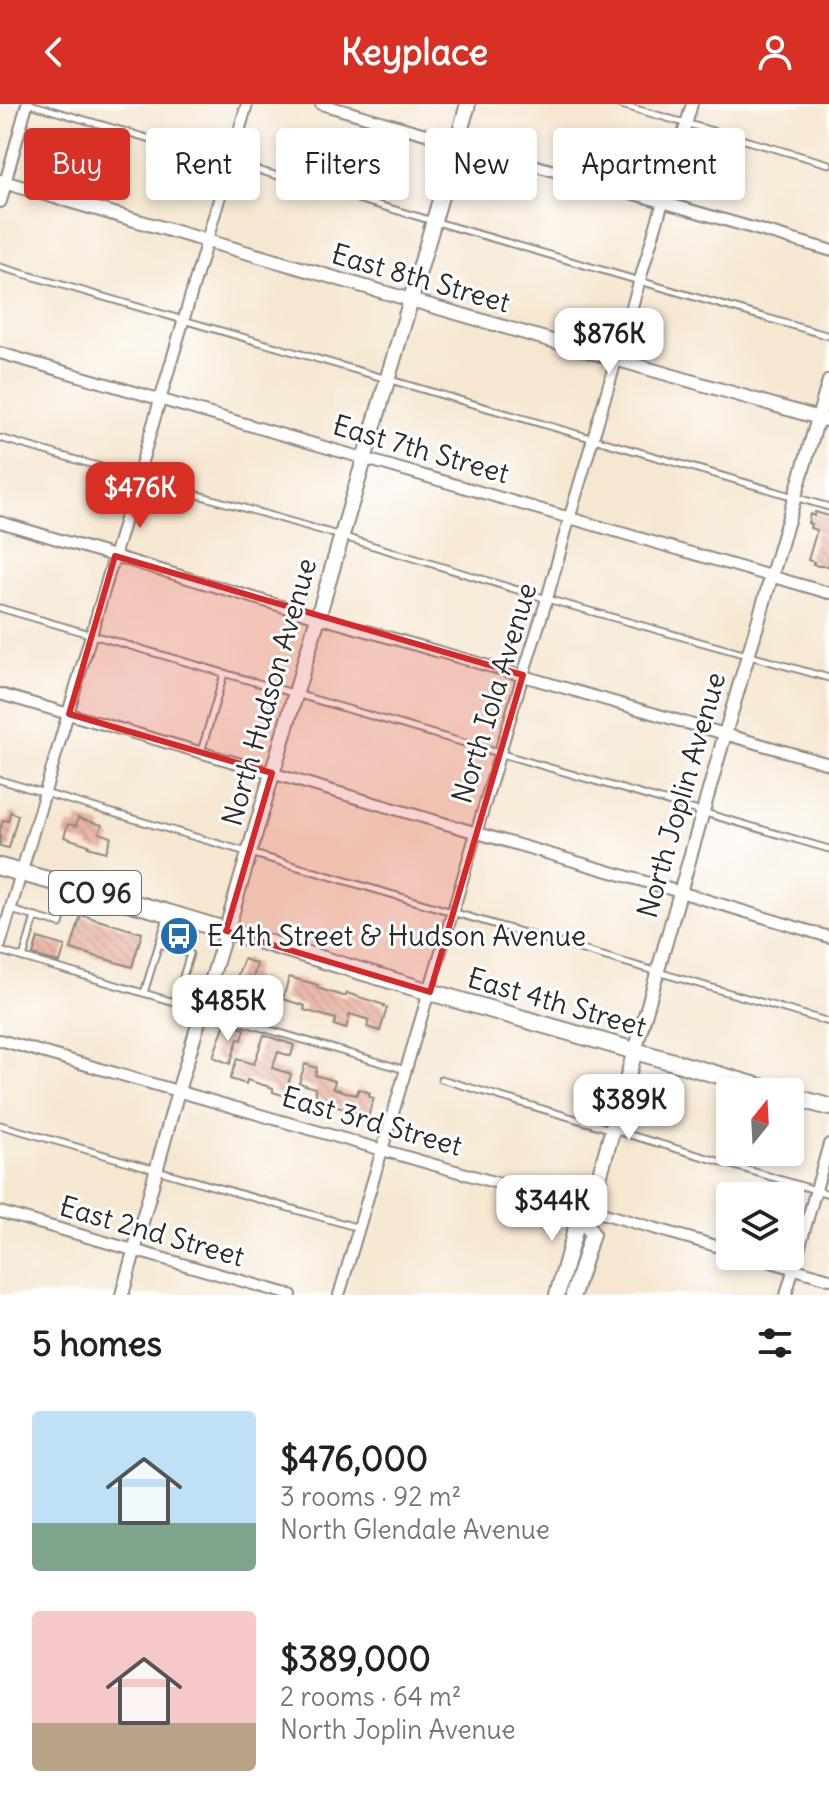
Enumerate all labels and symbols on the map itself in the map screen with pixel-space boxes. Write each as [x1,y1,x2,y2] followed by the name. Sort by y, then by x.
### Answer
[328,235,514,321] street label: East 8th Street
[553,308,665,376] pin: $876K
[329,407,513,491] street label: East 7th Street
[84,462,196,530] pin: $476K
[214,554,324,830] street label: North Hudson Avenue
[443,578,545,808] street label: North Iola Avenue
[629,668,733,922] street label: North Joplin Avenue
[49,871,141,915] road number: CO 96
[158,915,200,957] bus stop icon: E 4th Street & Hudson Avenue
[207,918,586,954] place label: E 4th Street & Hudson Avenue
[464,959,650,1045] street label: East 4th Street
[172,975,284,1043] pin: $485K
[573,1074,685,1142] pin: $389K
[278,1078,466,1164] street label: East 3rd Street
[716,1078,804,1166] north arrow
[496,1175,608,1243] pin: $344K
[56,1187,248,1275] street label: East 2nd Street

